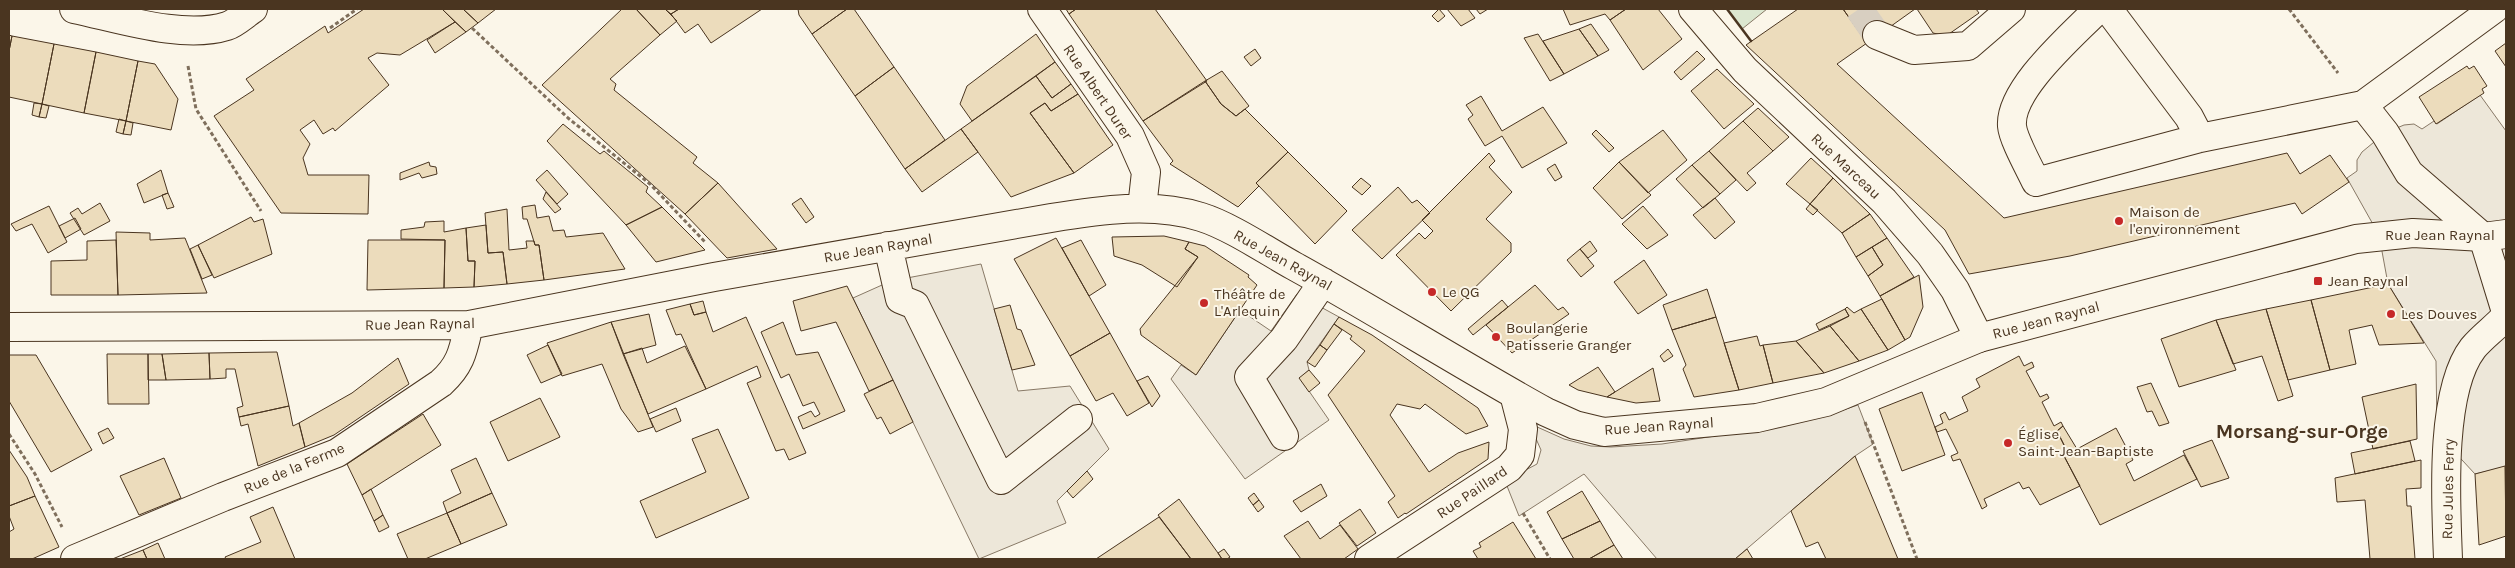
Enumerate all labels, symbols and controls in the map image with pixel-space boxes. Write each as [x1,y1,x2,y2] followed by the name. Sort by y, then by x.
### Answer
[1059,41,1137,144] street label: Rue Albert Durer
[1807,129,1885,203] street label: Rue Marceau
[2129,203,2240,238] place label: Maison de l'environnement
[2113,215,2125,227] marker: Maison de l'environnement
[1230,225,1336,295] street label: Rue Jean Raynal
[2385,226,2495,244] street label: Rue Jean Raynal
[822,230,934,266] street label: Rue Jean Raynal
[2328,272,2409,290] place label: Jean Raynal
[2312,275,2324,287] marker: Jean Raynal
[1442,283,1480,301] place label: Le QG
[1214,285,1285,320] place label: Théâtre de L'Arlequin
[1426,286,1438,298] marker: Le QG
[1198,297,1210,309] marker: Théâtre de L'Arlequin
[1990,297,2102,343] street label: Rue Jean Raynal
[2401,305,2477,323] place label: Les Douves
[2385,308,2397,320] marker: Les Douves
[365,314,475,334] street label: Rue Jean Raynal
[1506,319,1632,354] place label: Boulangerie Patisserie Granger
[1490,331,1502,343] marker: Boulangerie Patisserie Granger
[1603,413,1715,439] street label: Rue Jean Raynal
[2216,420,2388,443] district label: Morsang-sur-Orge
[2018,425,2154,460] place label: Église Saint-Jean-Baptiste
[2002,437,2014,449] marker: Église Saint-Jean-Baptiste
[2438,438,2458,540] street label: Rue Jules Ferry
[241,439,347,497] street label: Rue de la Ferme
[1433,462,1511,522] street label: Rue Paillard

